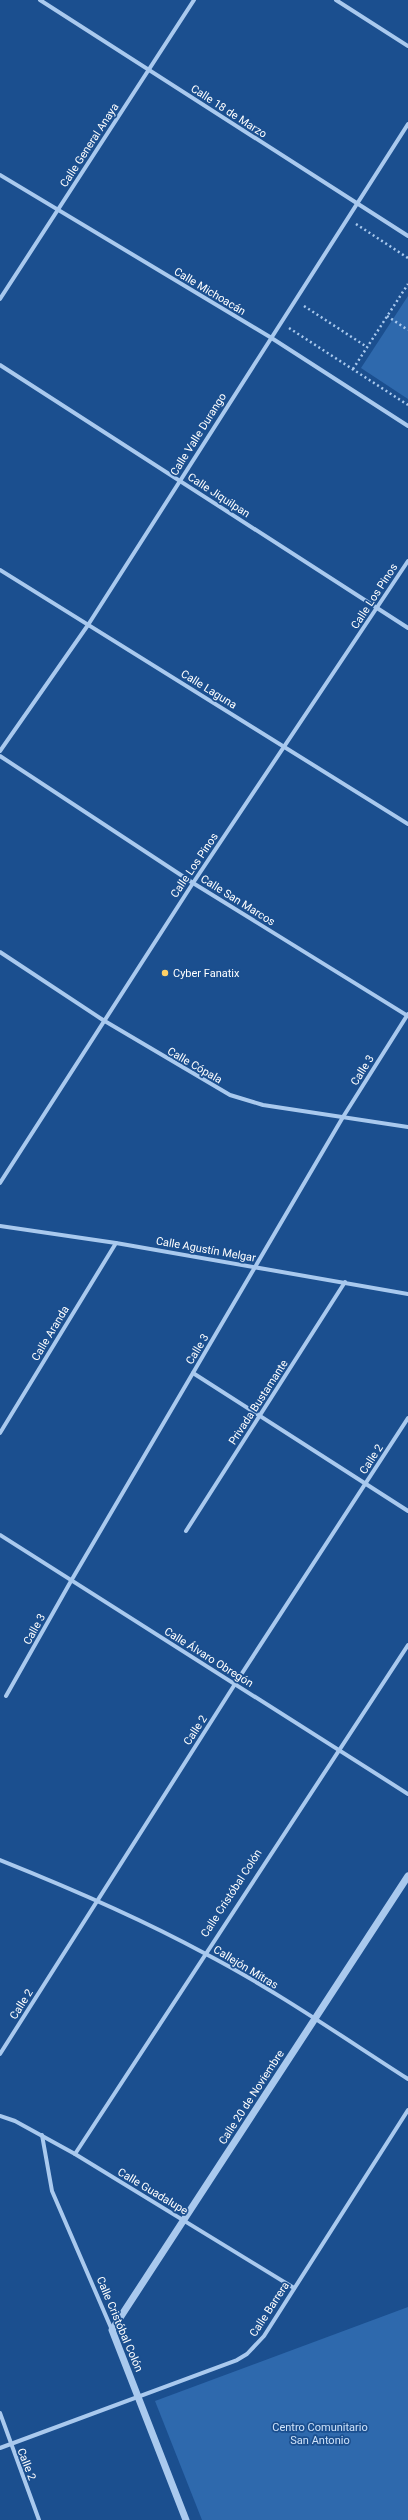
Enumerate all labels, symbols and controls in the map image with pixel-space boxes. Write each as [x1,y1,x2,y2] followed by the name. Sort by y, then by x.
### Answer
[188,82,269,141] street label: Calle 18 de Marzo
[57,101,121,190] street label: Calle General Anaya
[172,265,248,318] street label: Calle Michoacán
[168,391,229,478] street label: Calle Valle Durango
[185,470,252,520] street label: Calle Jiquilpan
[348,561,401,631] street label: Calle Los Pinos
[178,667,239,712] street label: Calle Laguna
[168,830,221,900] street label: Calle Los Pinos
[198,872,278,929] street label: Calle San Marcos
[173,967,240,980] place label: Cyber Fanatix
[160,968,170,978] marker: Cyber Fanatix
[165,1044,225,1086] street label: Calle Cópala
[348,1053,377,1088] street label: Calle 3
[155,1234,257,1265] street label: Calle Agustín Melgar
[29,1303,72,1363] street label: Calle Aranda
[183,1332,212,1367] street label: Calle 3
[226,1357,291,1447] street label: Privada Bustamante
[357,1442,386,1477] street label: Calle 2
[21,1612,48,1647] street label: Calle 3
[162,1625,256,1690] street label: Calle Álvaro Obregón
[181,1713,210,1748] street label: Calle 2
[198,1847,265,1940] street label: Calle Cristóbal Colón
[211,1943,281,1992] street label: Callejón Mitras
[7,1987,36,2022] street label: Calle 2
[216,2047,287,2147] street label: Calle 20 de Noviembre
[115,2165,190,2218] street label: Calle Guadalupe
[94,2275,145,2374] street label: Calle Cristóbal Colón
[247,2279,292,2339] street label: Calle Barrera
[272,2421,368,2447] park label: Centro Comunitario San Antonio
[15,2446,39,2482] street label: Calle 2

